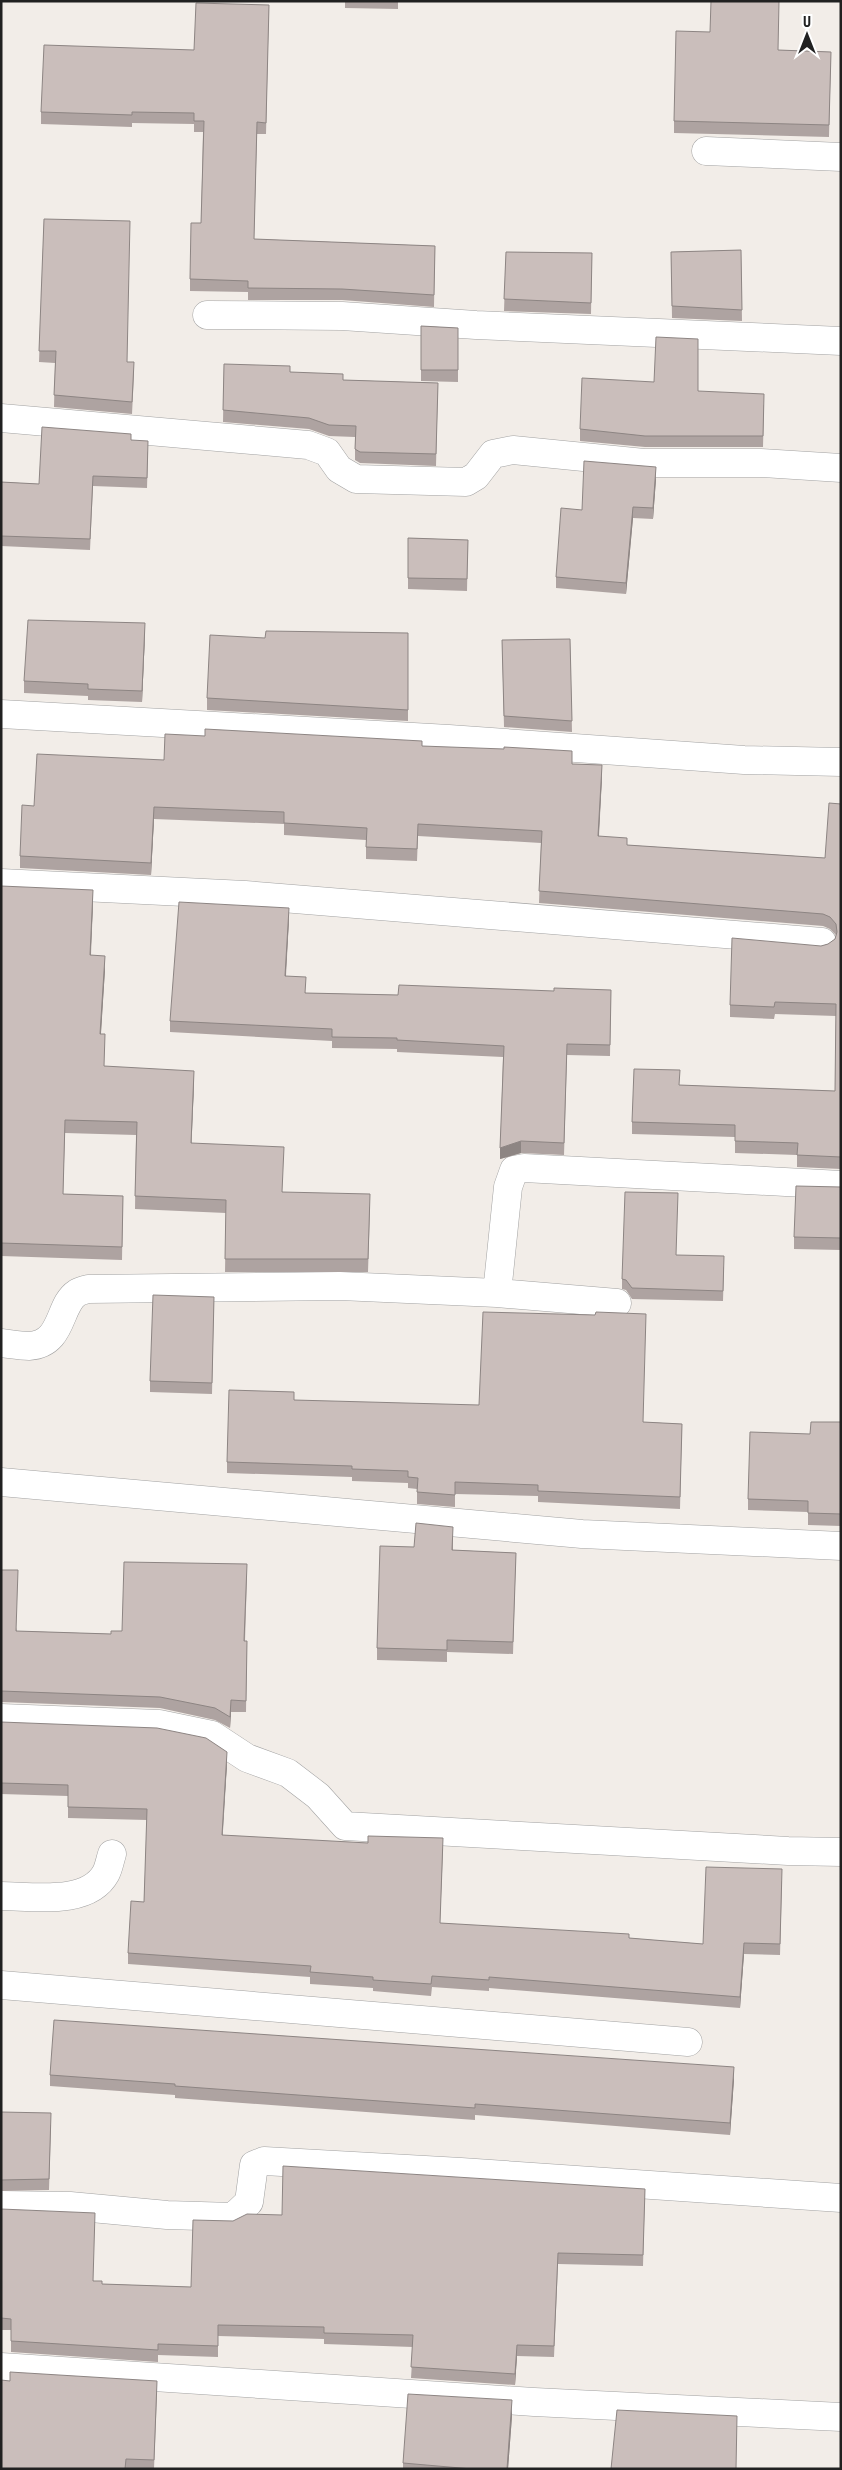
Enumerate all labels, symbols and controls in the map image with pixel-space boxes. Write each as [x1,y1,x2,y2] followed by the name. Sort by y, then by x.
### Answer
[782,10,832,60] north arrow
[803,14,811,30] text: U

